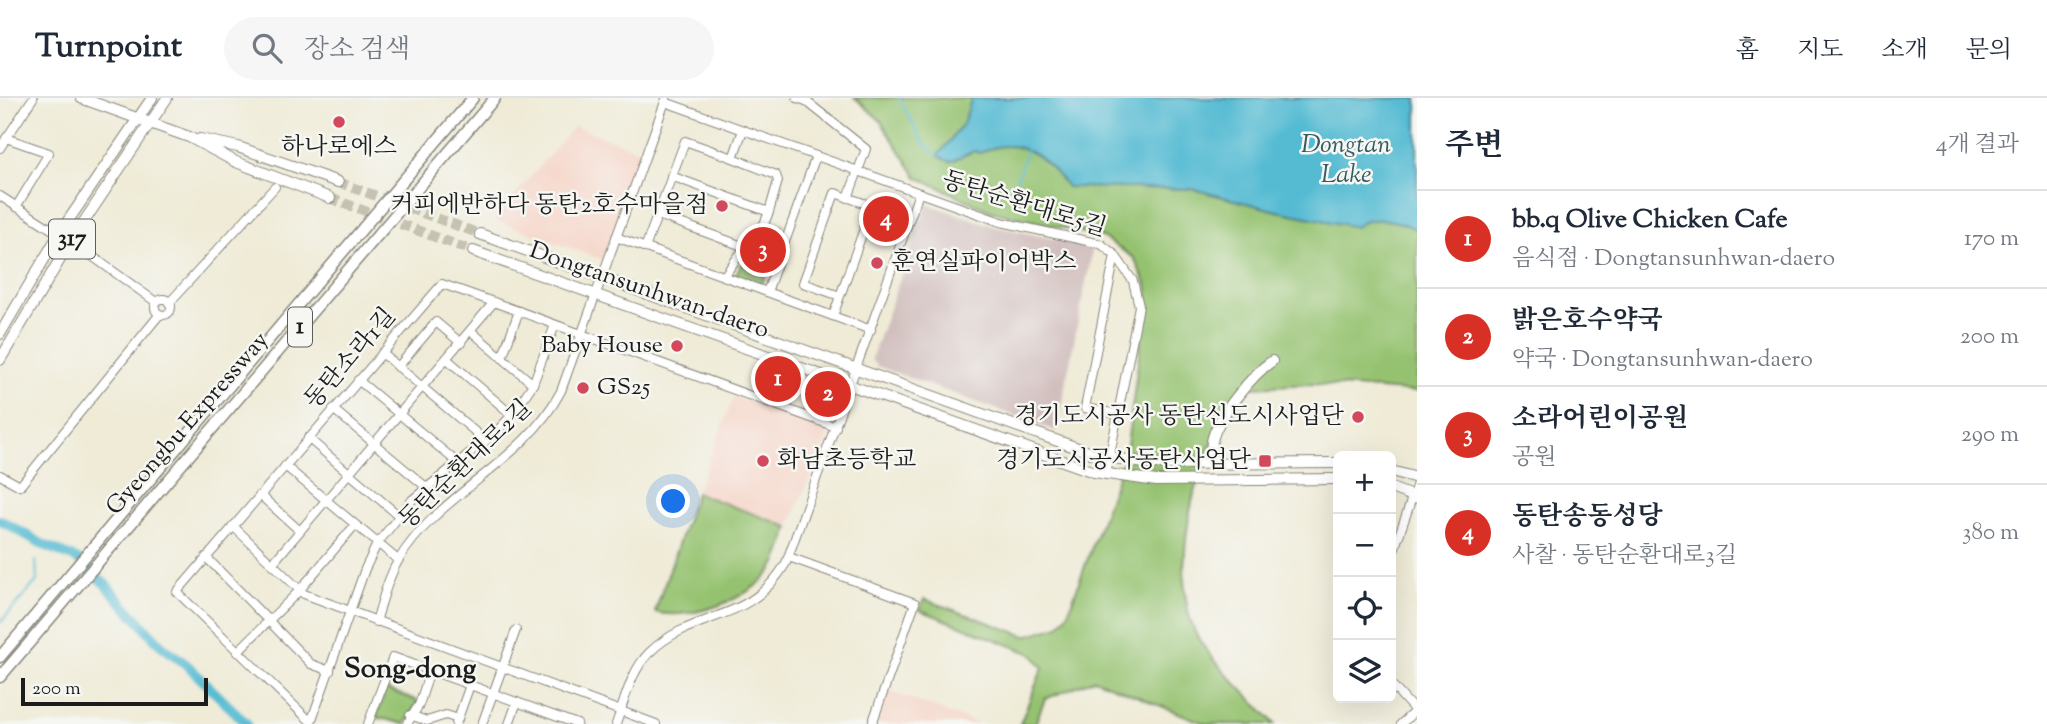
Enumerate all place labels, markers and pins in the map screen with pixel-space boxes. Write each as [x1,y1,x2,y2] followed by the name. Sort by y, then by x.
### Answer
[331,114,347,130] marker: 하나로에스
[281,131,397,165] place label: 하나로에스
[390,189,708,223] place label: 커피에반하다 동탄2호수마을점
[863,193,909,245] pin: 4
[714,198,730,214] marker: 커피에반하다 동탄2호수마을점
[740,224,786,276] pin: 3
[891,246,1076,280] place label: 훈연실파이어박스
[869,255,885,271] marker: 훈연실파이어박스
[541,329,663,363] place label: Baby House
[669,338,685,354] marker: Baby House
[755,353,801,405] pin: 1
[805,368,851,420] pin: 2
[597,371,650,405] place label: GS25
[575,380,591,396] marker: GS25
[1014,400,1345,434] place label: 경기도시공사 동탄신도시사업단
[1350,409,1366,425] marker: 경기도시공사 동탄신도시사업단
[777,444,916,478] place label: 화남초등학교
[996,444,1252,478] place label: 경기도시공사동탄사업단
[755,453,771,469] marker: 화남초등학교
[1257,453,1273,469] marker: 경기도시공사동탄사업단

